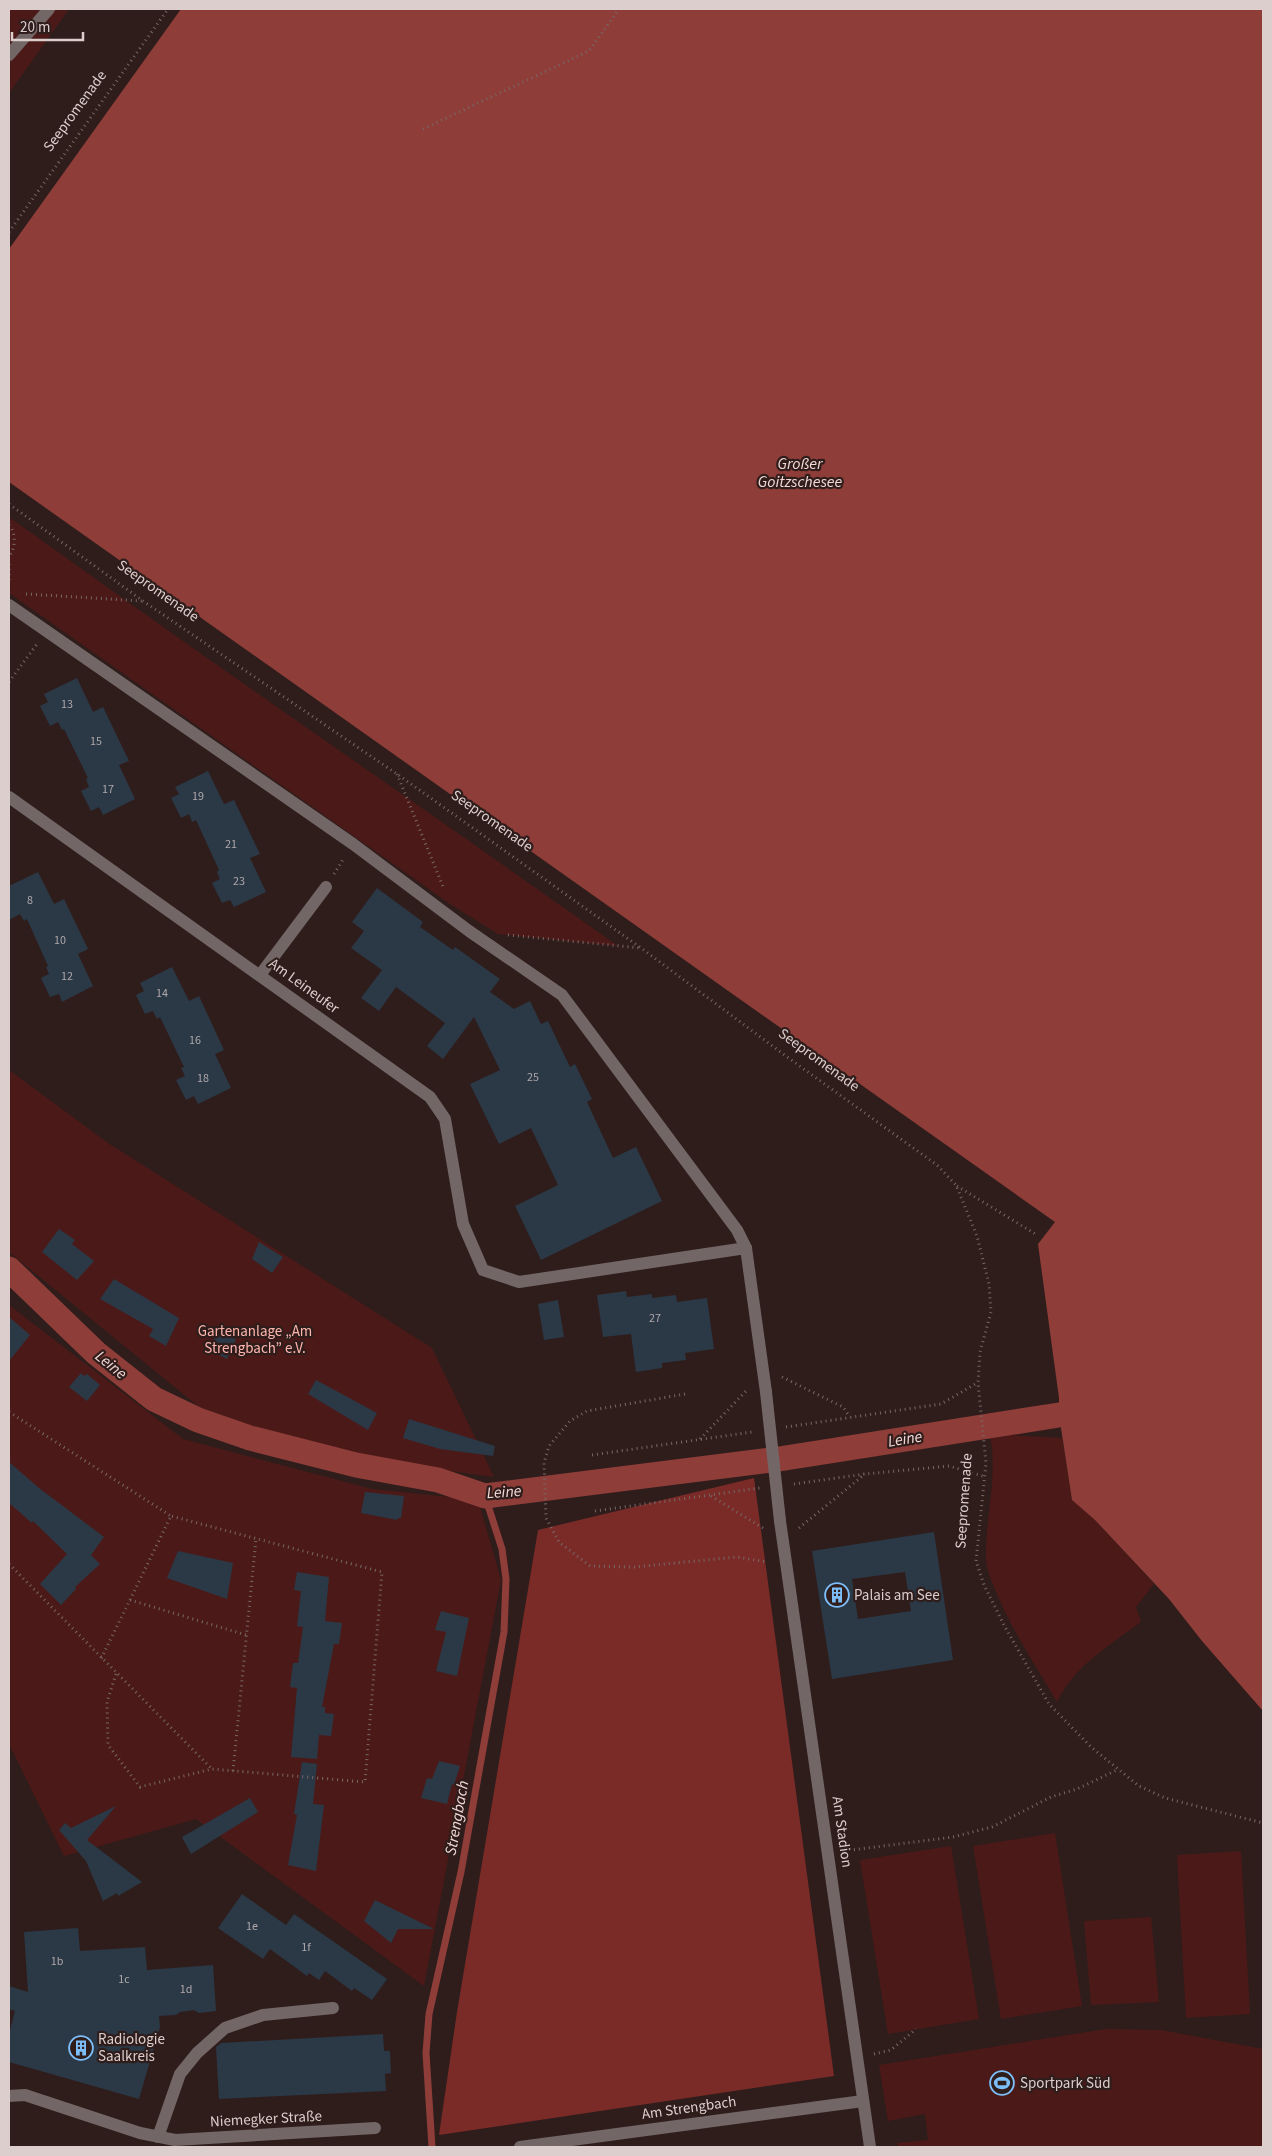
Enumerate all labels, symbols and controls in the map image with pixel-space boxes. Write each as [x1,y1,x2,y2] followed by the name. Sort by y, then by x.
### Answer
[12,10,84,42] scale bar
[20,17,50,38] text: 20 m
[38,66,112,156] street label: Seepromenade
[758,453,843,493] water label: Großer Goitzschesee
[113,555,203,627] street label: Seepromenade
[61,696,73,713] house number: 13
[90,733,102,750] house number: 15
[102,781,114,798] house number: 17
[447,785,537,857] street label: Seepromenade
[192,788,204,805] house number: 19
[225,836,237,853] house number: 21
[233,873,245,890] house number: 23
[27,892,33,909] house number: 8
[54,932,66,949] house number: 10
[264,953,344,1019] street label: Am Leineufer
[61,968,73,985] house number: 12
[156,985,168,1002] house number: 14
[774,1023,864,1097] street label: Seepromenade
[189,1032,201,1049] house number: 16
[527,1069,539,1086] house number: 25
[197,1070,209,1087] house number: 18
[649,1310,661,1327] house number: 27
[198,1321,312,1359] park label: Gartenanlage „Am Strengbach” e.V.
[91,1346,132,1385] water label: Leine
[886,1425,924,1453] water label: Leine
[950,1452,978,1550] street label: Seepromenade
[486,1480,522,1504] water label: Leine
[824,1582,850,1608] building icon: Palais am See
[854,1585,940,1606] place label: Palais am See
[440,1779,474,1857] water label: Strengbach
[827,1795,857,1869] street label: Am Stadion
[246,1918,258,1935] house number: 1e
[301,1939,311,1956] house number: 1f
[51,1953,64,1970] house number: 1b
[118,1971,130,1988] house number: 1c
[180,1981,192,1998] house number: 1d
[98,2029,165,2067] place label: Radiologie Saalkreis
[68,2035,94,2061] building icon: Radiologie Saalkreis
[989,2070,1015,2096] sports icon: Sportpark Süd
[1020,2073,1111,2094] place label: Sportpark Süd
[640,2091,738,2125] street label: Am Strengbach
[209,2106,323,2132] street label: Niemegker Straße

